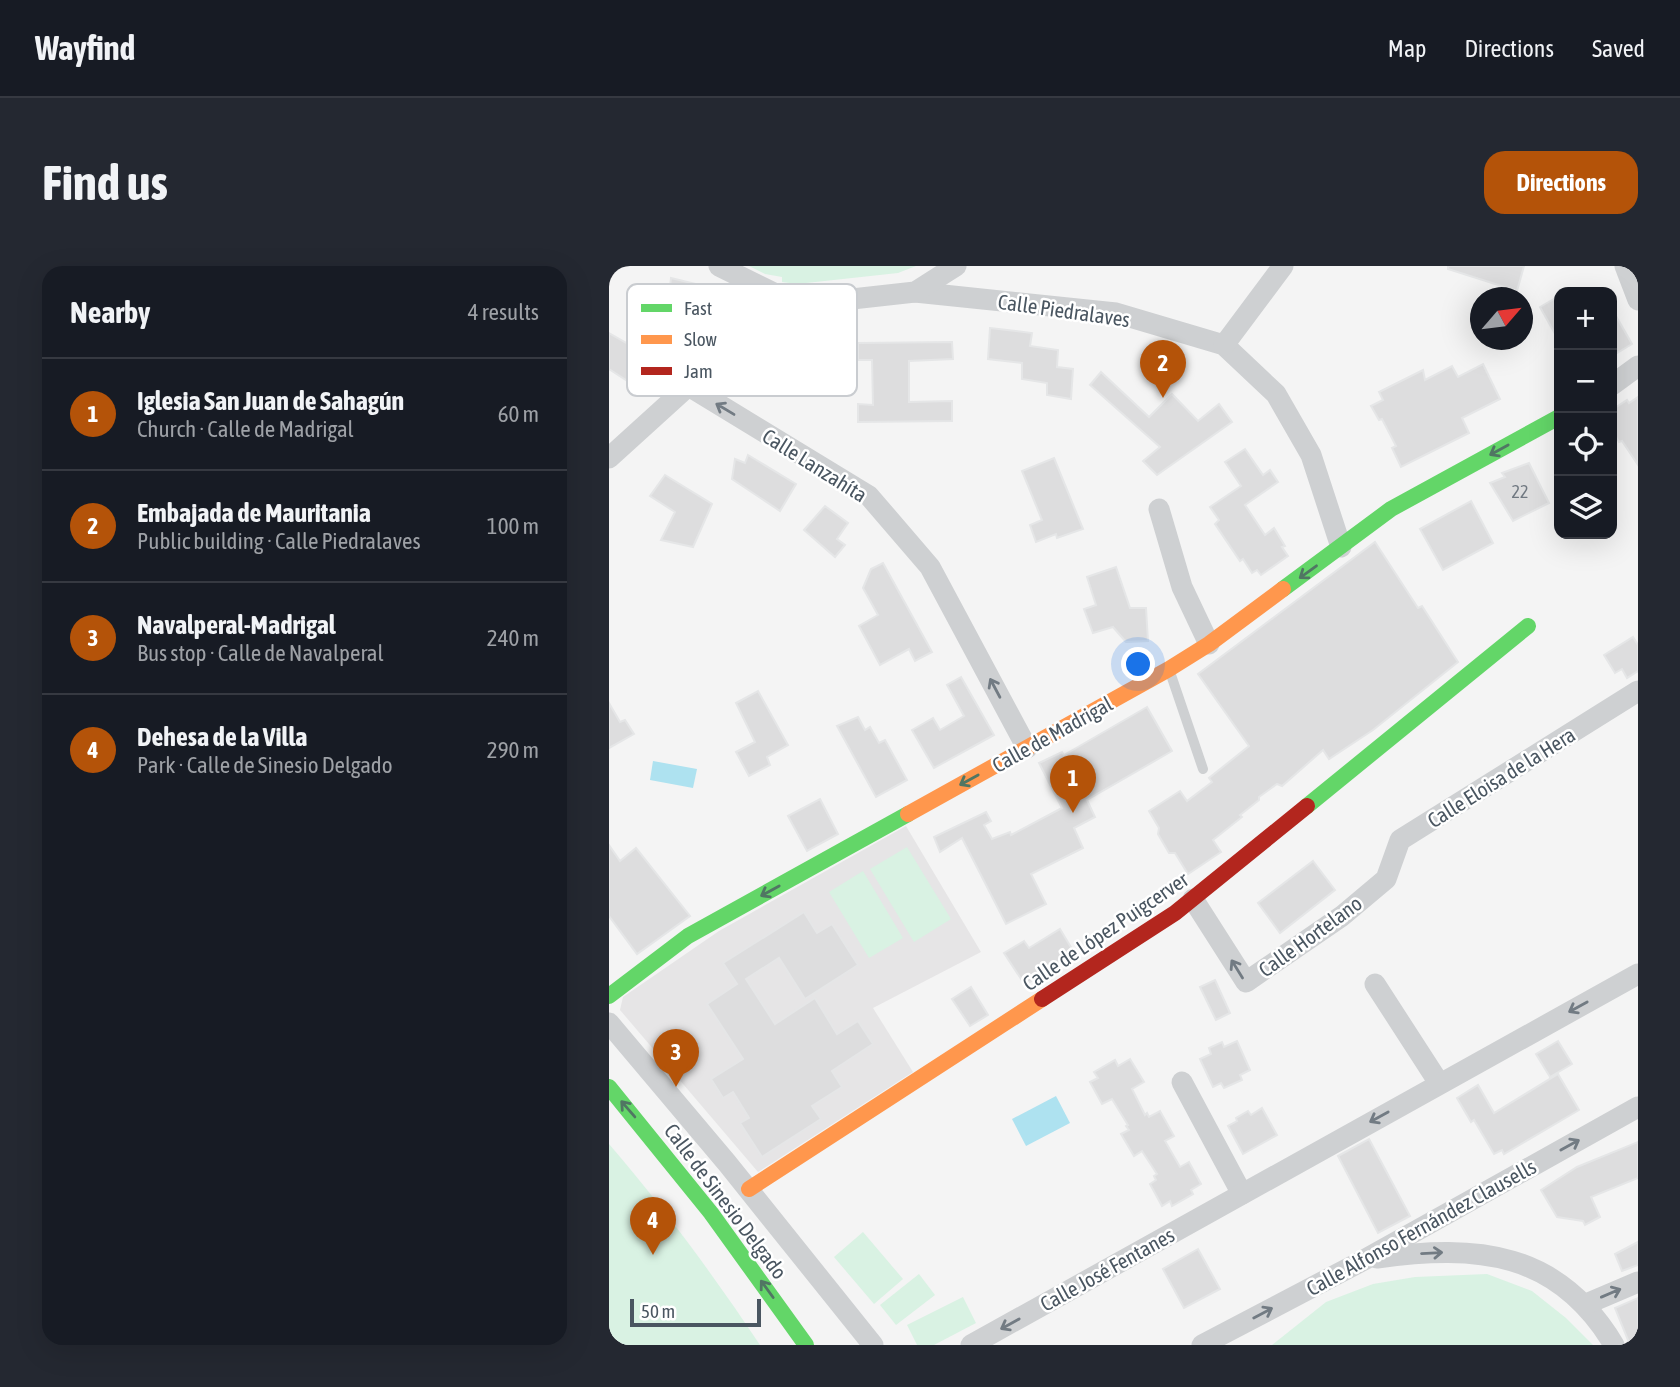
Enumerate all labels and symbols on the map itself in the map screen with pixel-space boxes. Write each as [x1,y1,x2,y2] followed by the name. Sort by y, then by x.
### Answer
[627,284,857,396] legend
[1470,287,1533,350] north arrow
[997,289,1131,331] street label: Calle Piedralaves
[684,297,712,319] text: Fast
[684,328,718,350] text: Slow
[1140,340,1186,398] pin: 2
[684,360,713,382] text: Jam
[716,401,736,415] one-way arrow
[758,423,872,507] street label: Calle Lanzahíta
[1490,443,1510,457] one-way arrow
[1512,481,1528,502] house number: 22
[1299,564,1318,579] one-way arrow
[1121,647,1155,681] your location
[988,678,1002,698] one-way arrow
[988,691,1117,777] street label: Calle de Madrigal
[1423,722,1579,832] street label: Calle Eloisa de la Hera
[1050,755,1096,813] pin: 1
[959,773,979,787] one-way arrow
[1018,866,1193,995] street label: Calle de López Puigcerver
[760,884,780,898] one-way arrow
[1254,891,1366,981] street label: Calle Hortelano
[1229,959,1243,979] one-way arrow
[1569,1000,1589,1014] one-way arrow
[653,1029,699,1087] pin: 3
[620,1100,636,1118] one-way arrow
[1370,1110,1390,1124] one-way arrow
[660,1119,792,1283] street label: Calle de Sinesio Delgado
[1559,1138,1579,1152] one-way arrow
[1302,1154,1540,1300] street label: Calle Alfonso Fernández Clausells
[630,1197,676,1255] pin: 4
[1036,1222,1178,1316] street label: Calle José Fentanes
[1420,1247,1443,1260] one-way arrow
[760,1280,774,1299] one-way arrow
[1600,1286,1621,1299] one-way arrow
[630,1296,761,1328] scale bar
[1252,1306,1273,1320] one-way arrow
[1000,1317,1020,1331] one-way arrow

